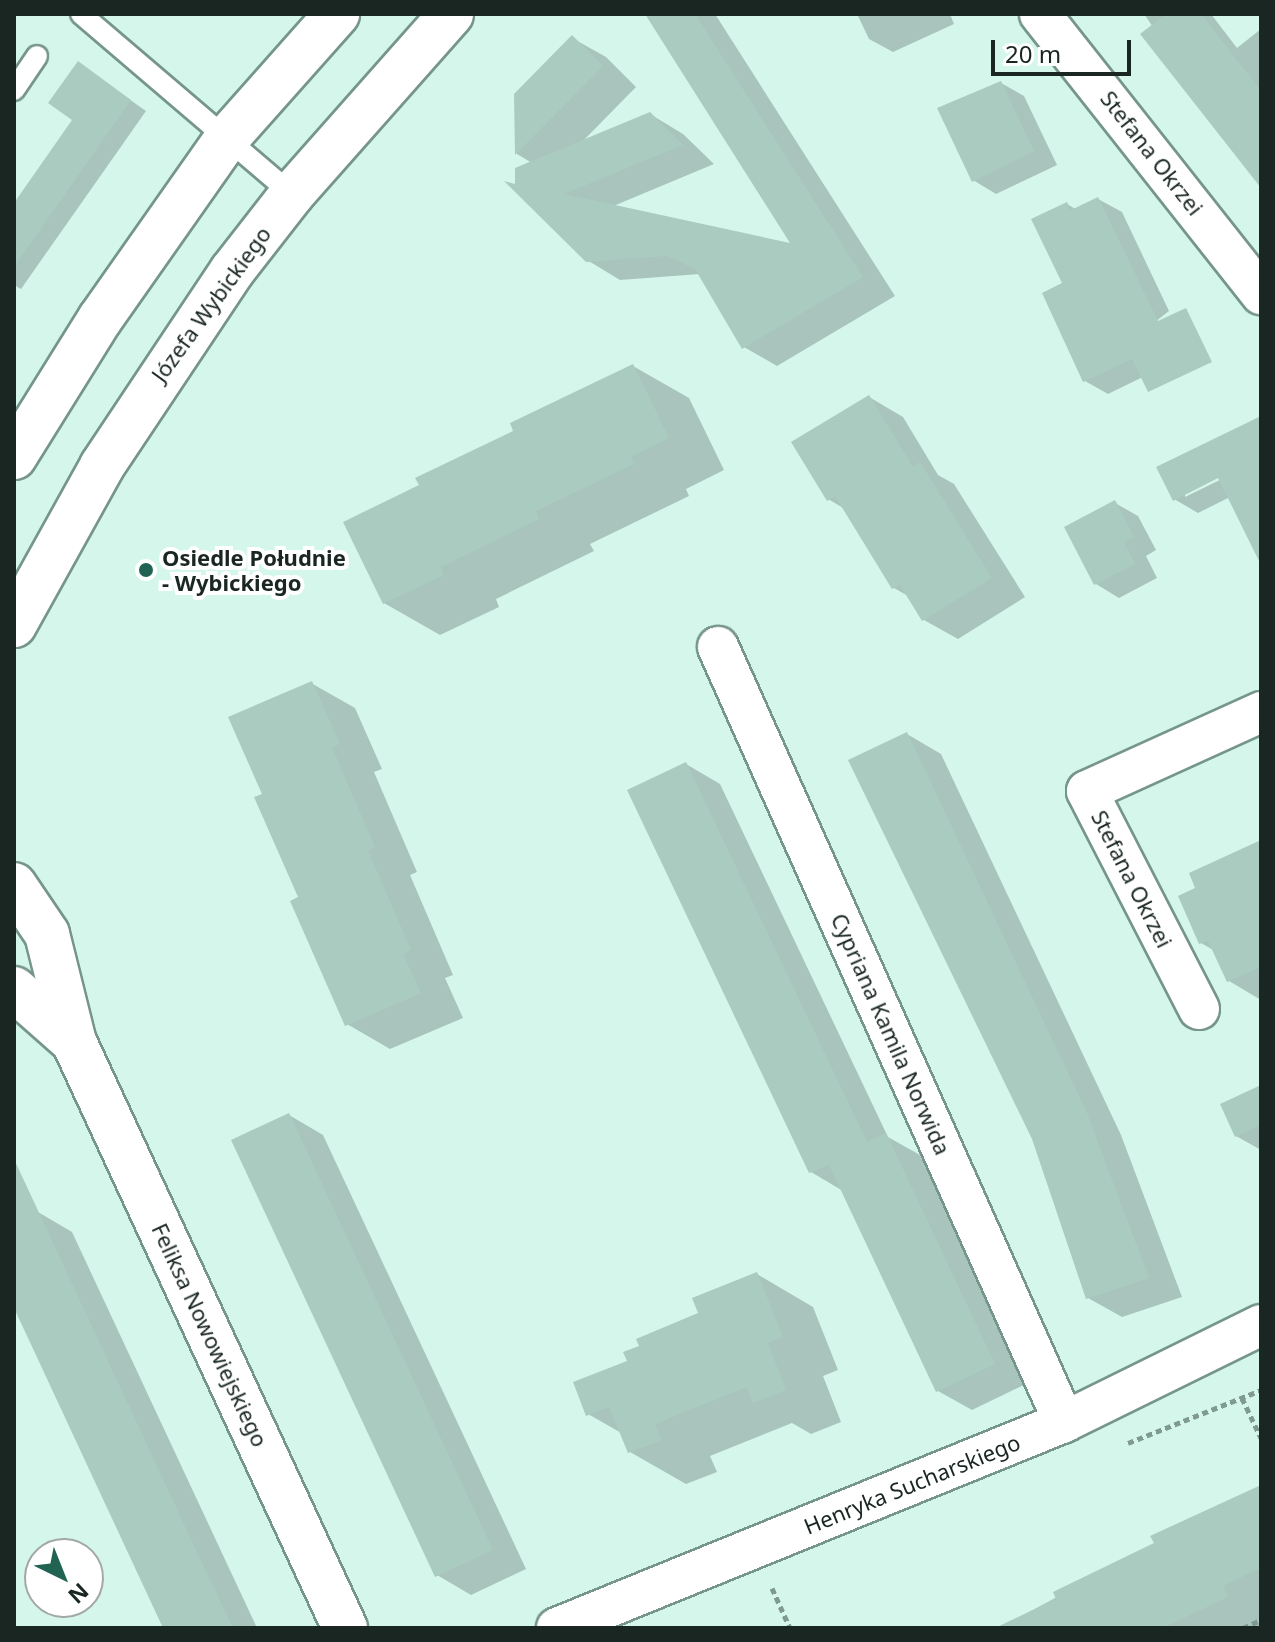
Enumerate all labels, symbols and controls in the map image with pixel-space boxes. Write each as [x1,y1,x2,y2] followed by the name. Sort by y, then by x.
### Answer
[995,24,1135,74] scale bar
[1005,37,1061,70] text: 20 m
[1095,86,1209,220] street label: Stefana Okrzei
[146,221,276,387] street label: Józefa Wybickiego
[162,544,346,596] place label: Osiedle Południe - Wybickiego
[137,561,155,579] marker: Osiedle Południe - Wybickiego
[1086,806,1178,952] street label: Stefana Okrzei
[826,909,956,1159] street label: Cypriana Kamila Norwida
[147,1219,273,1451] street label: Feliksa Nowowiejskiego
[800,1429,1024,1539] street label: Henryka Sucharskiego
[24,1538,104,1618] north arrow
[62,1577,96,1611] text: N

